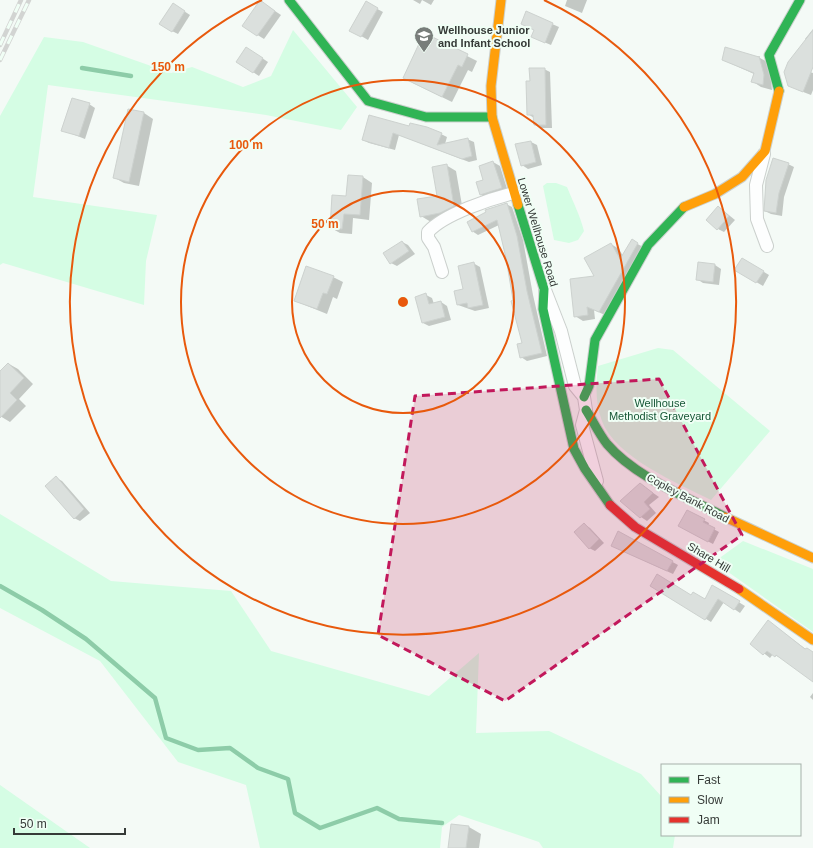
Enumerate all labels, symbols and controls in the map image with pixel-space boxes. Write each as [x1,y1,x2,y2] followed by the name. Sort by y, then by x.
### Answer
[438,24,530,49] place label: Wellhouse Junior and Infant School
[413,25,435,53] school or university icon: Wellhouse Junior and Infant School
[151,60,185,74] text: 150 m
[229,138,263,152] text: 100 m
[516,176,560,288] street label: Lower Wellhouse Road
[311,217,339,231] text: 50 m
[396,295,410,309] centre of rings
[609,397,711,422] park label: Wellhouse Methodist Graveyard
[645,471,731,525] street label: Copley Bank Road
[685,540,733,574] street label: Share Hill
[661,764,801,836] legend
[697,773,721,787] text: Fast
[697,793,723,807] text: Slow
[14,810,125,836] scale bar
[697,813,720,827] text: Jam
[20,817,47,831] text: 50 m

